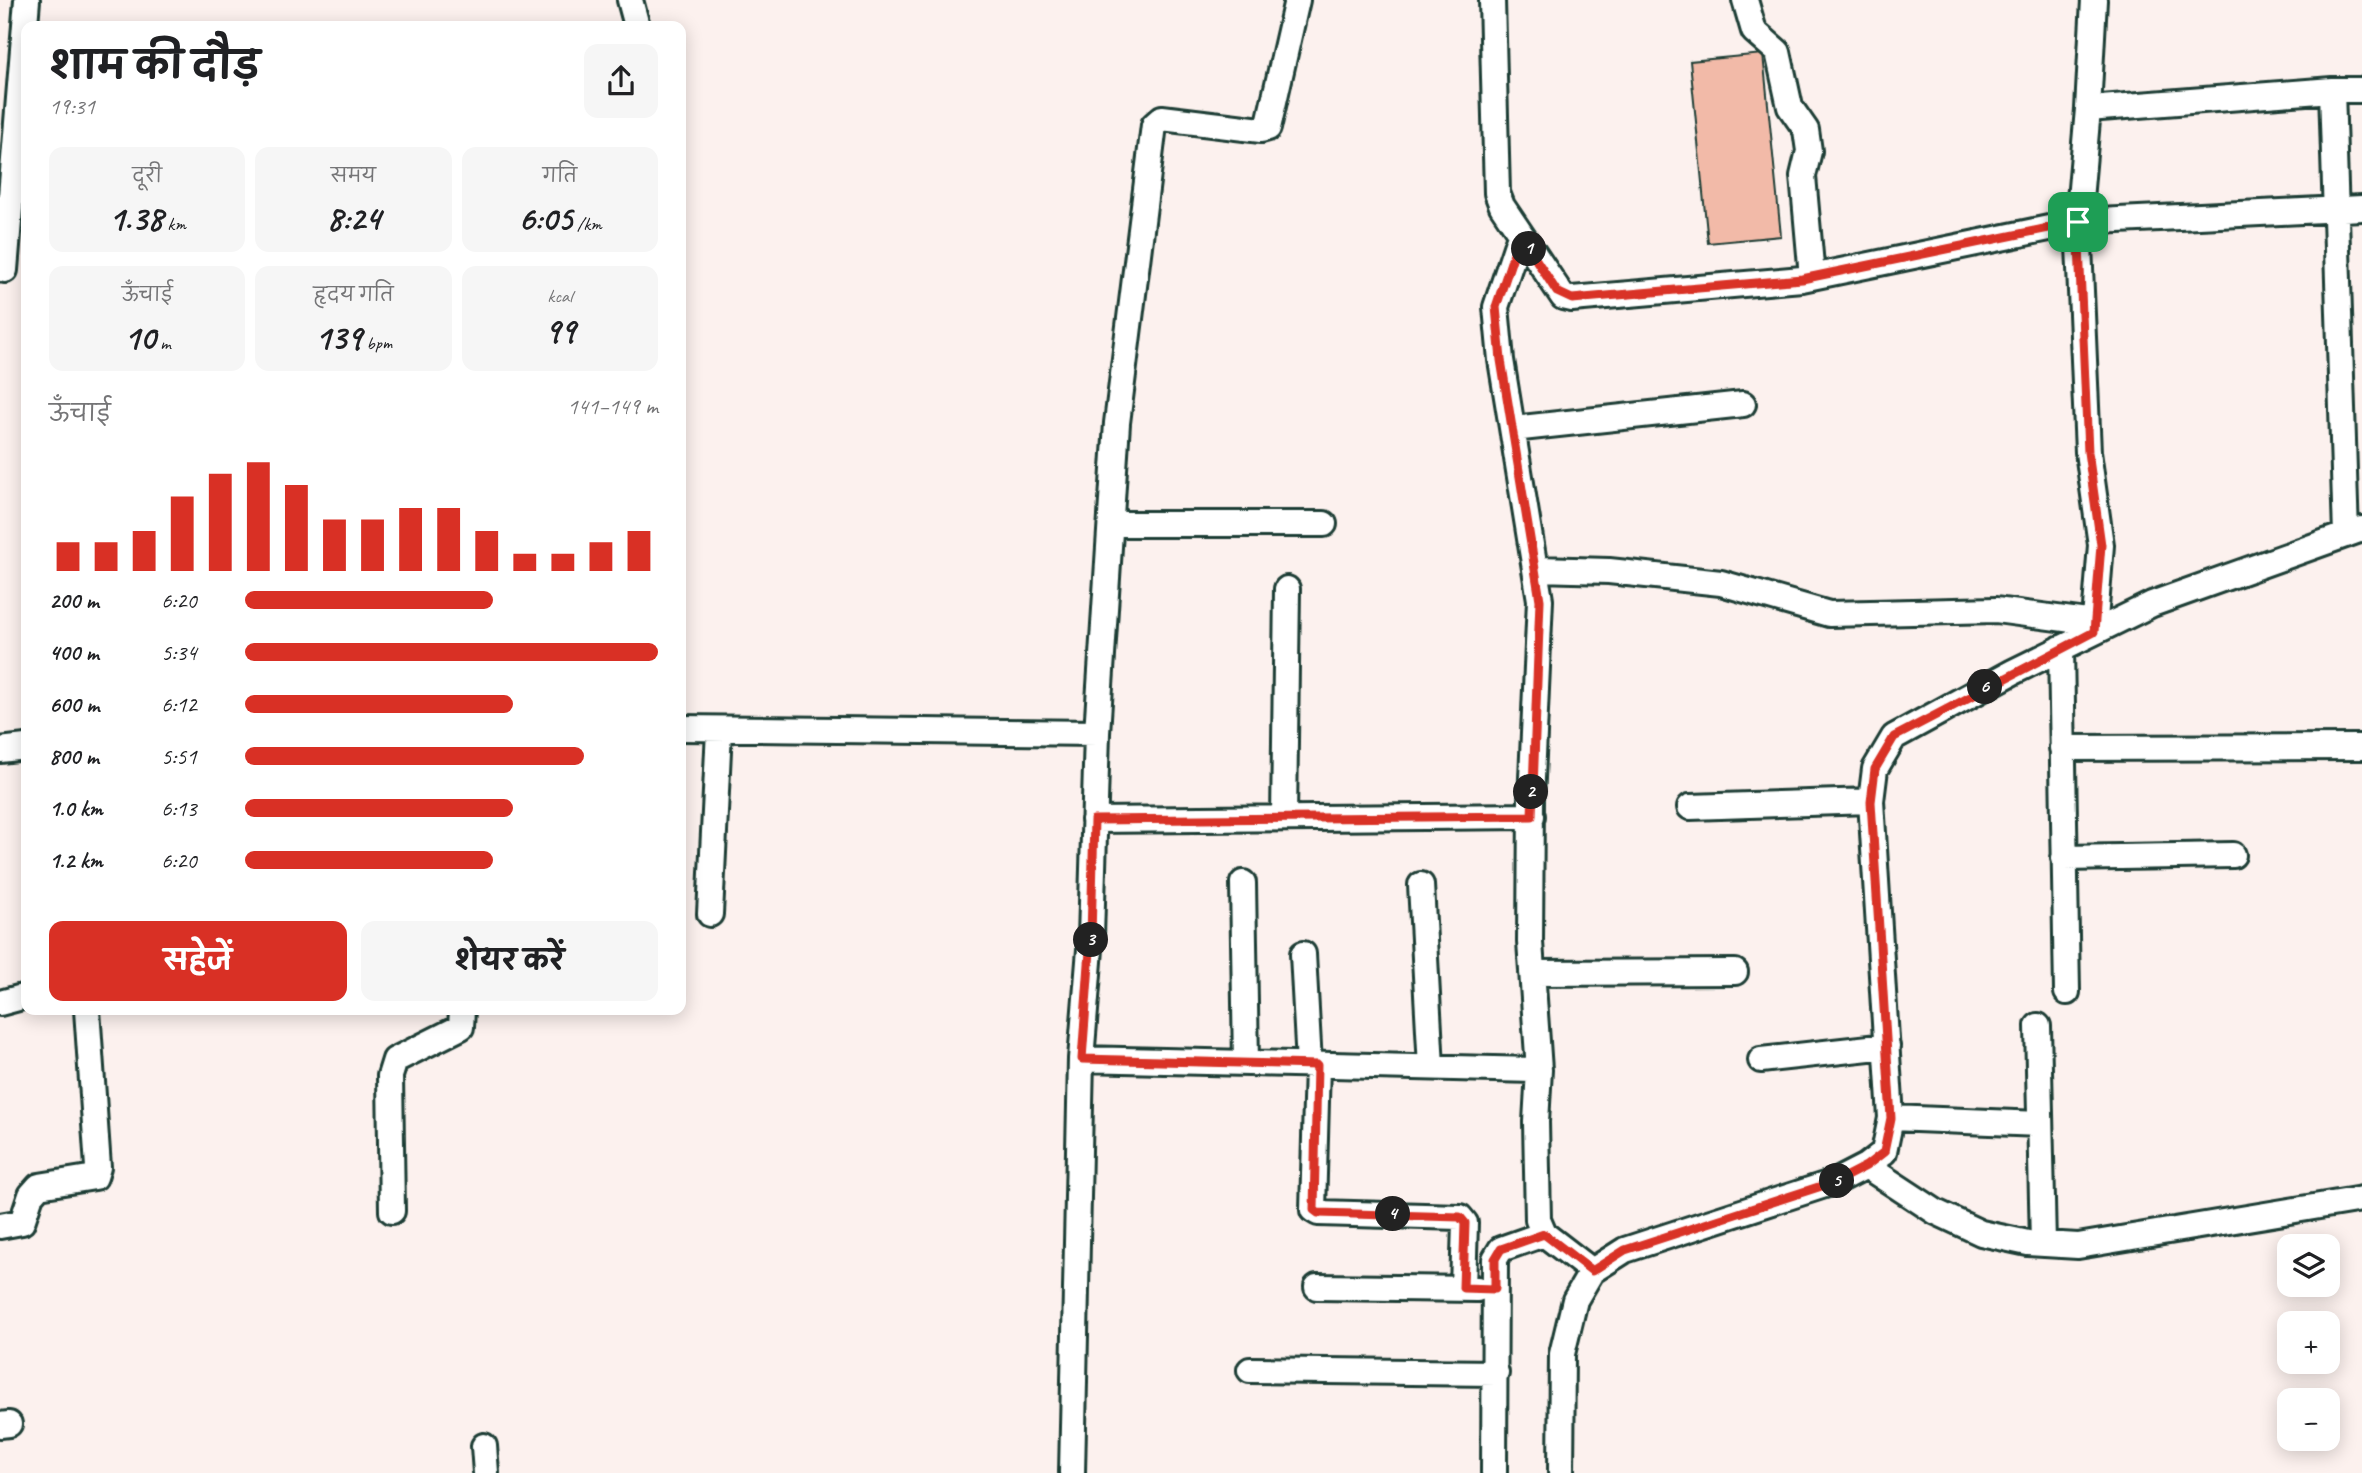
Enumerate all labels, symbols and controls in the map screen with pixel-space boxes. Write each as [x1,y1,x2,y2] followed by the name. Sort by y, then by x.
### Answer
[49,42,260,89] text: शाम की दौड़
[584,44,658,118] button: share
[49,92,95,121] text: 19:31
[132,164,162,188] text: दूरी
[331,164,376,188] text: समय
[543,164,577,188] text: गति
[2048,192,2108,252] pin
[108,196,163,241] text: 1.38
[326,196,381,241] text: 8:24
[518,196,572,241] text: 6:05
[2059,203,2097,241] icon: arrive
[163,212,186,236] text: km
[572,212,602,236] text: /km
[1512,232,1546,266] pin: 1
[1524,236,1533,260] text: 1
[122,283,173,307] text: ऊँचाई
[313,283,394,307] text: हृदय गति
[547,284,572,308] text: kcal
[544,308,575,353] text: 99
[124,315,155,360] text: 10
[315,315,362,360] text: 139
[155,331,171,355] text: m
[362,331,392,355] text: bpm
[567,392,658,421] text: 141–149 m
[49,399,111,428] text: ऊँचाई
[49,586,99,615] text: 200 m
[161,586,197,615] text: 6:20
[49,638,99,667] text: 400 m
[161,638,197,667] text: 5:34
[1968,670,2002,704] pin: 6
[1980,674,1989,698] text: 6
[49,690,99,719] text: 600 m
[161,690,197,719] text: 6:12
[49,742,99,771] text: 800 m
[161,742,197,771] text: 5:51
[1514,774,1548,810] pin: 2
[1526,779,1535,803] text: 2
[49,794,103,823] text: 1.0 km
[161,794,197,823] text: 6:13
[49,846,103,875] text: 1.2 km
[161,846,197,875] text: 6:20
[49,921,347,1001] button: सहेजें
[361,921,658,1001] button: शेयर करें
[1074,922,1108,958] pin: 3
[1086,927,1095,951] text: 3
[1820,1164,1854,1198] pin: 5
[1832,1168,1841,1192] text: 5
[1376,1196,1410,1232] pin: 4
[1388,1201,1397,1225] text: 4
[2277,1234,2340,1451] map controls
[2277,1234,2340,1297] button: layers
[2277,1311,2340,1374] button: +
[2277,1388,2340,1451] button: −

